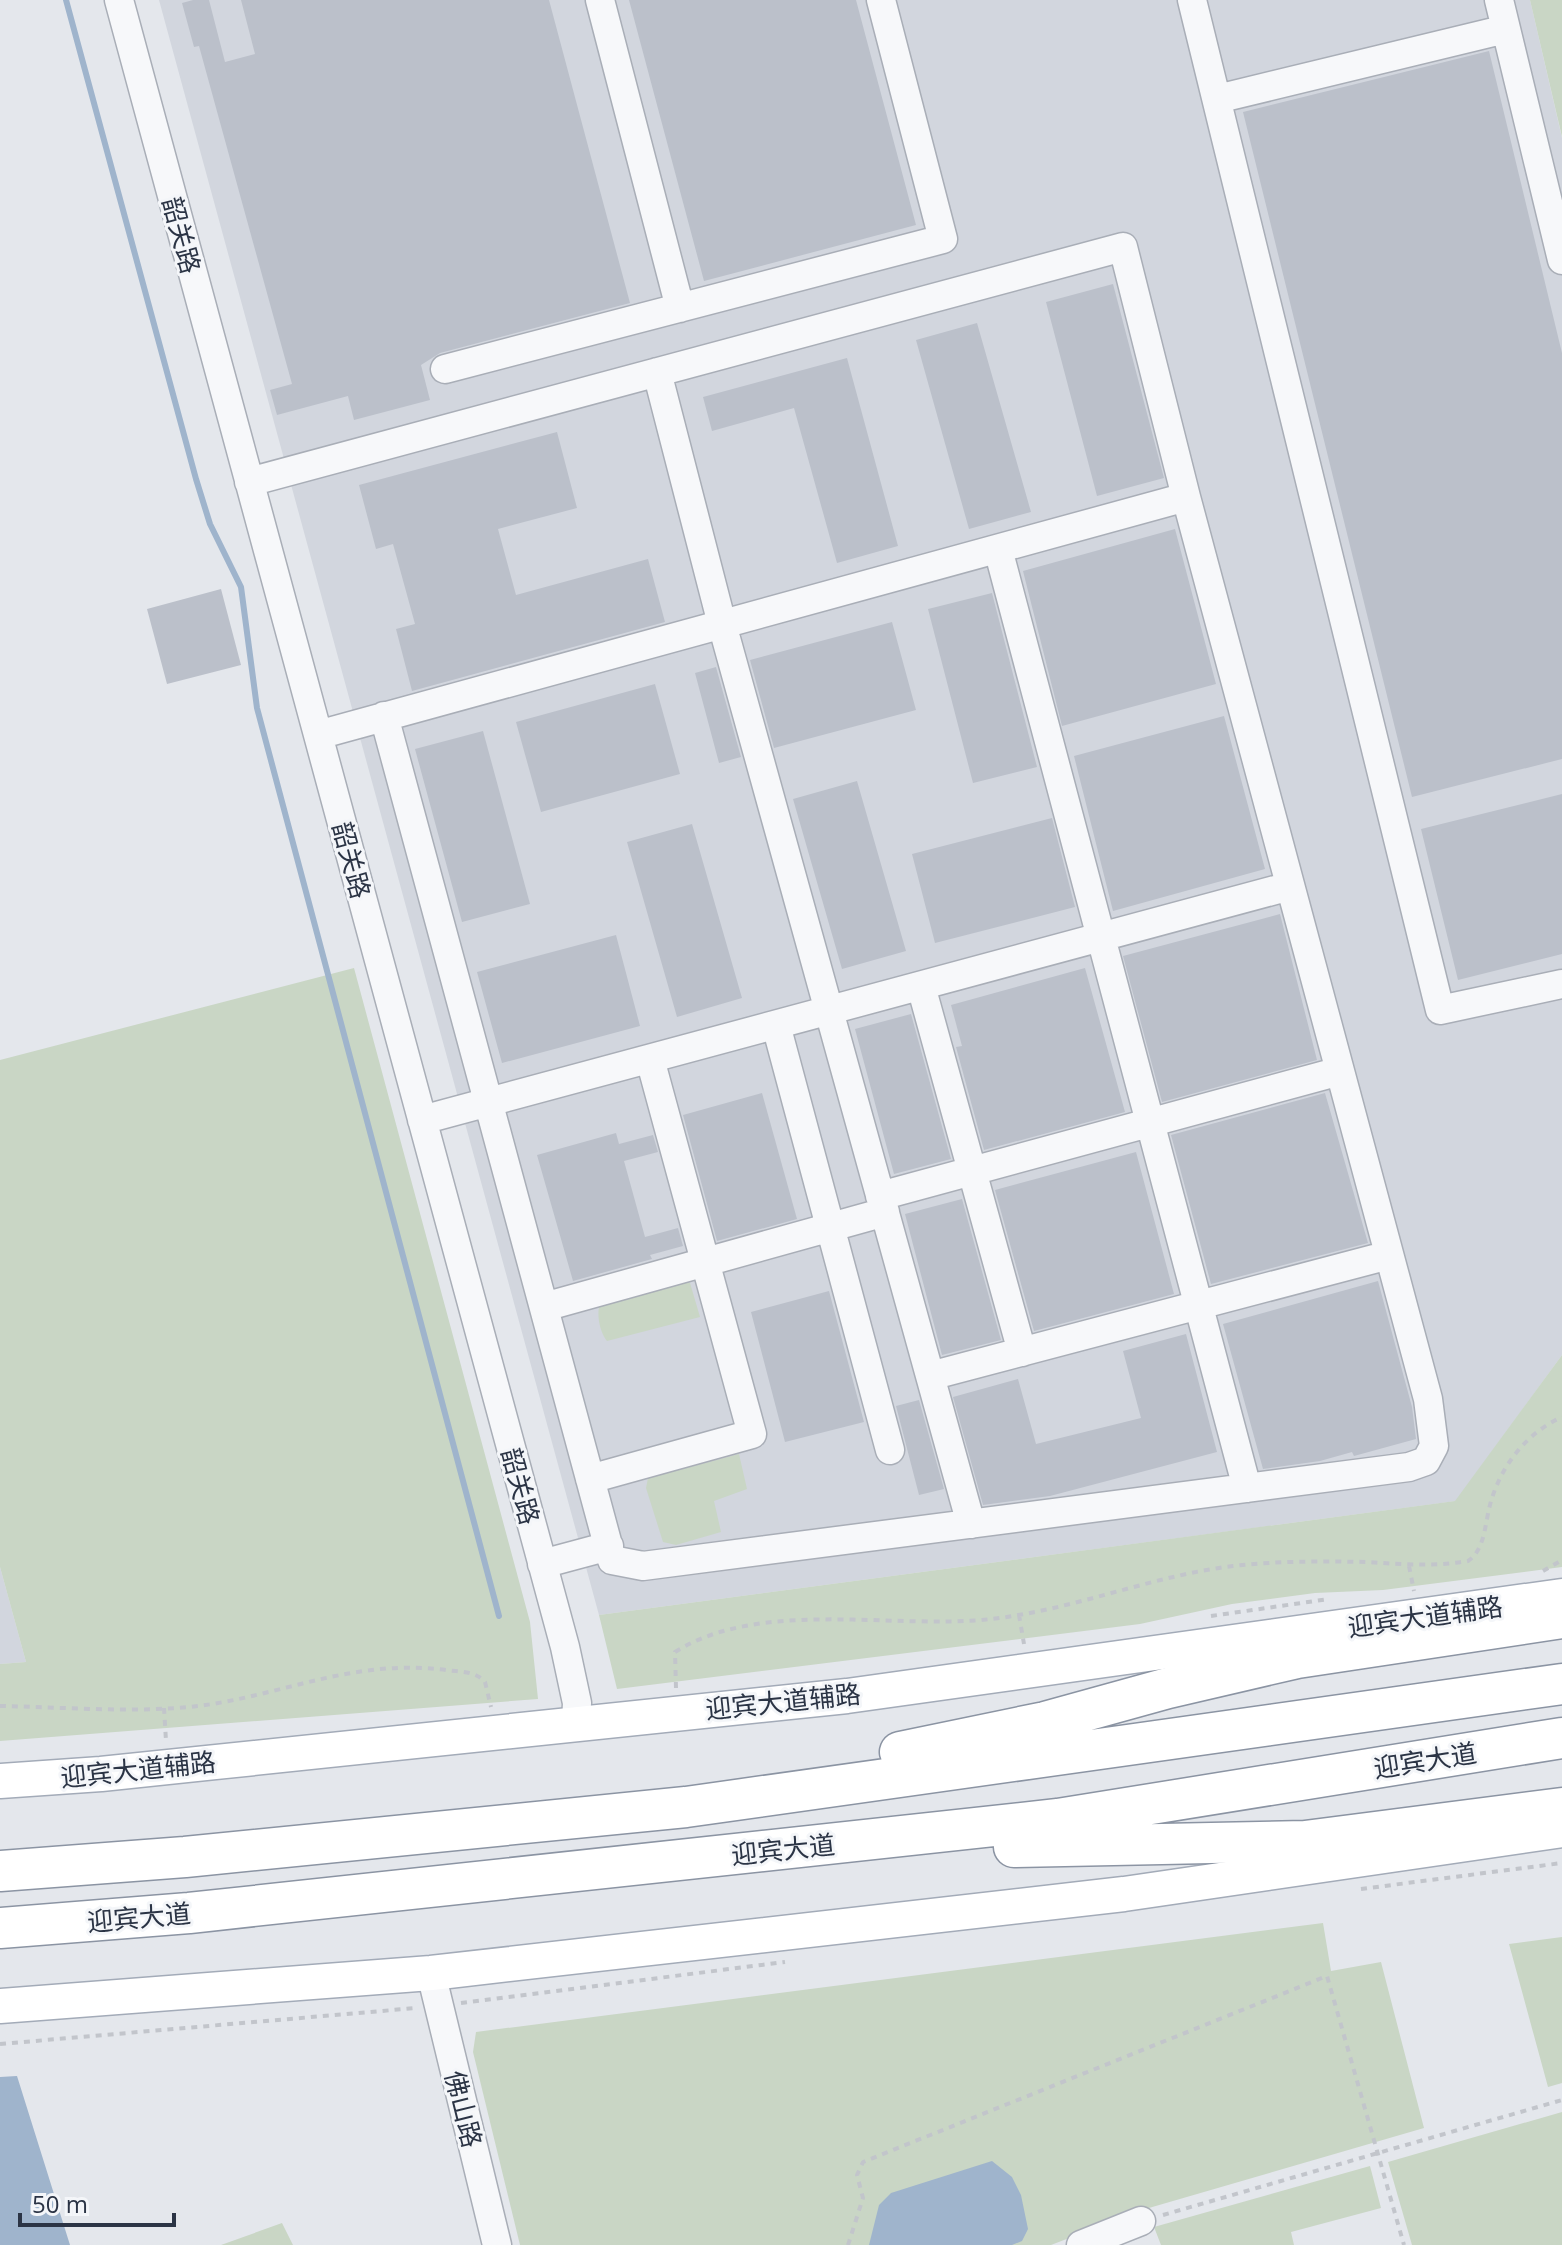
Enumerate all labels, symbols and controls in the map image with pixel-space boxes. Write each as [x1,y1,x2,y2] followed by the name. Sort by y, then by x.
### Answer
[155,193,209,277] street label: 韶关路
[325,818,379,902] street label: 韶关路
[494,1444,548,1528] street label: 韶关路
[1345,1587,1505,1645] street label: 迎宾大道辅路
[704,1675,862,1727] street label: 迎宾大道辅路
[1371,1734,1479,1786] street label: 迎宾大道
[59,1743,217,1795] street label: 迎宾大道辅路
[729,1826,837,1872] street label: 迎宾大道
[86,1895,192,1939] street label: 迎宾大道
[437,2067,491,2151] street label: 佛山路
[20,2177,174,2227] scale bar
[32,2187,88,2220] text: 50 m

